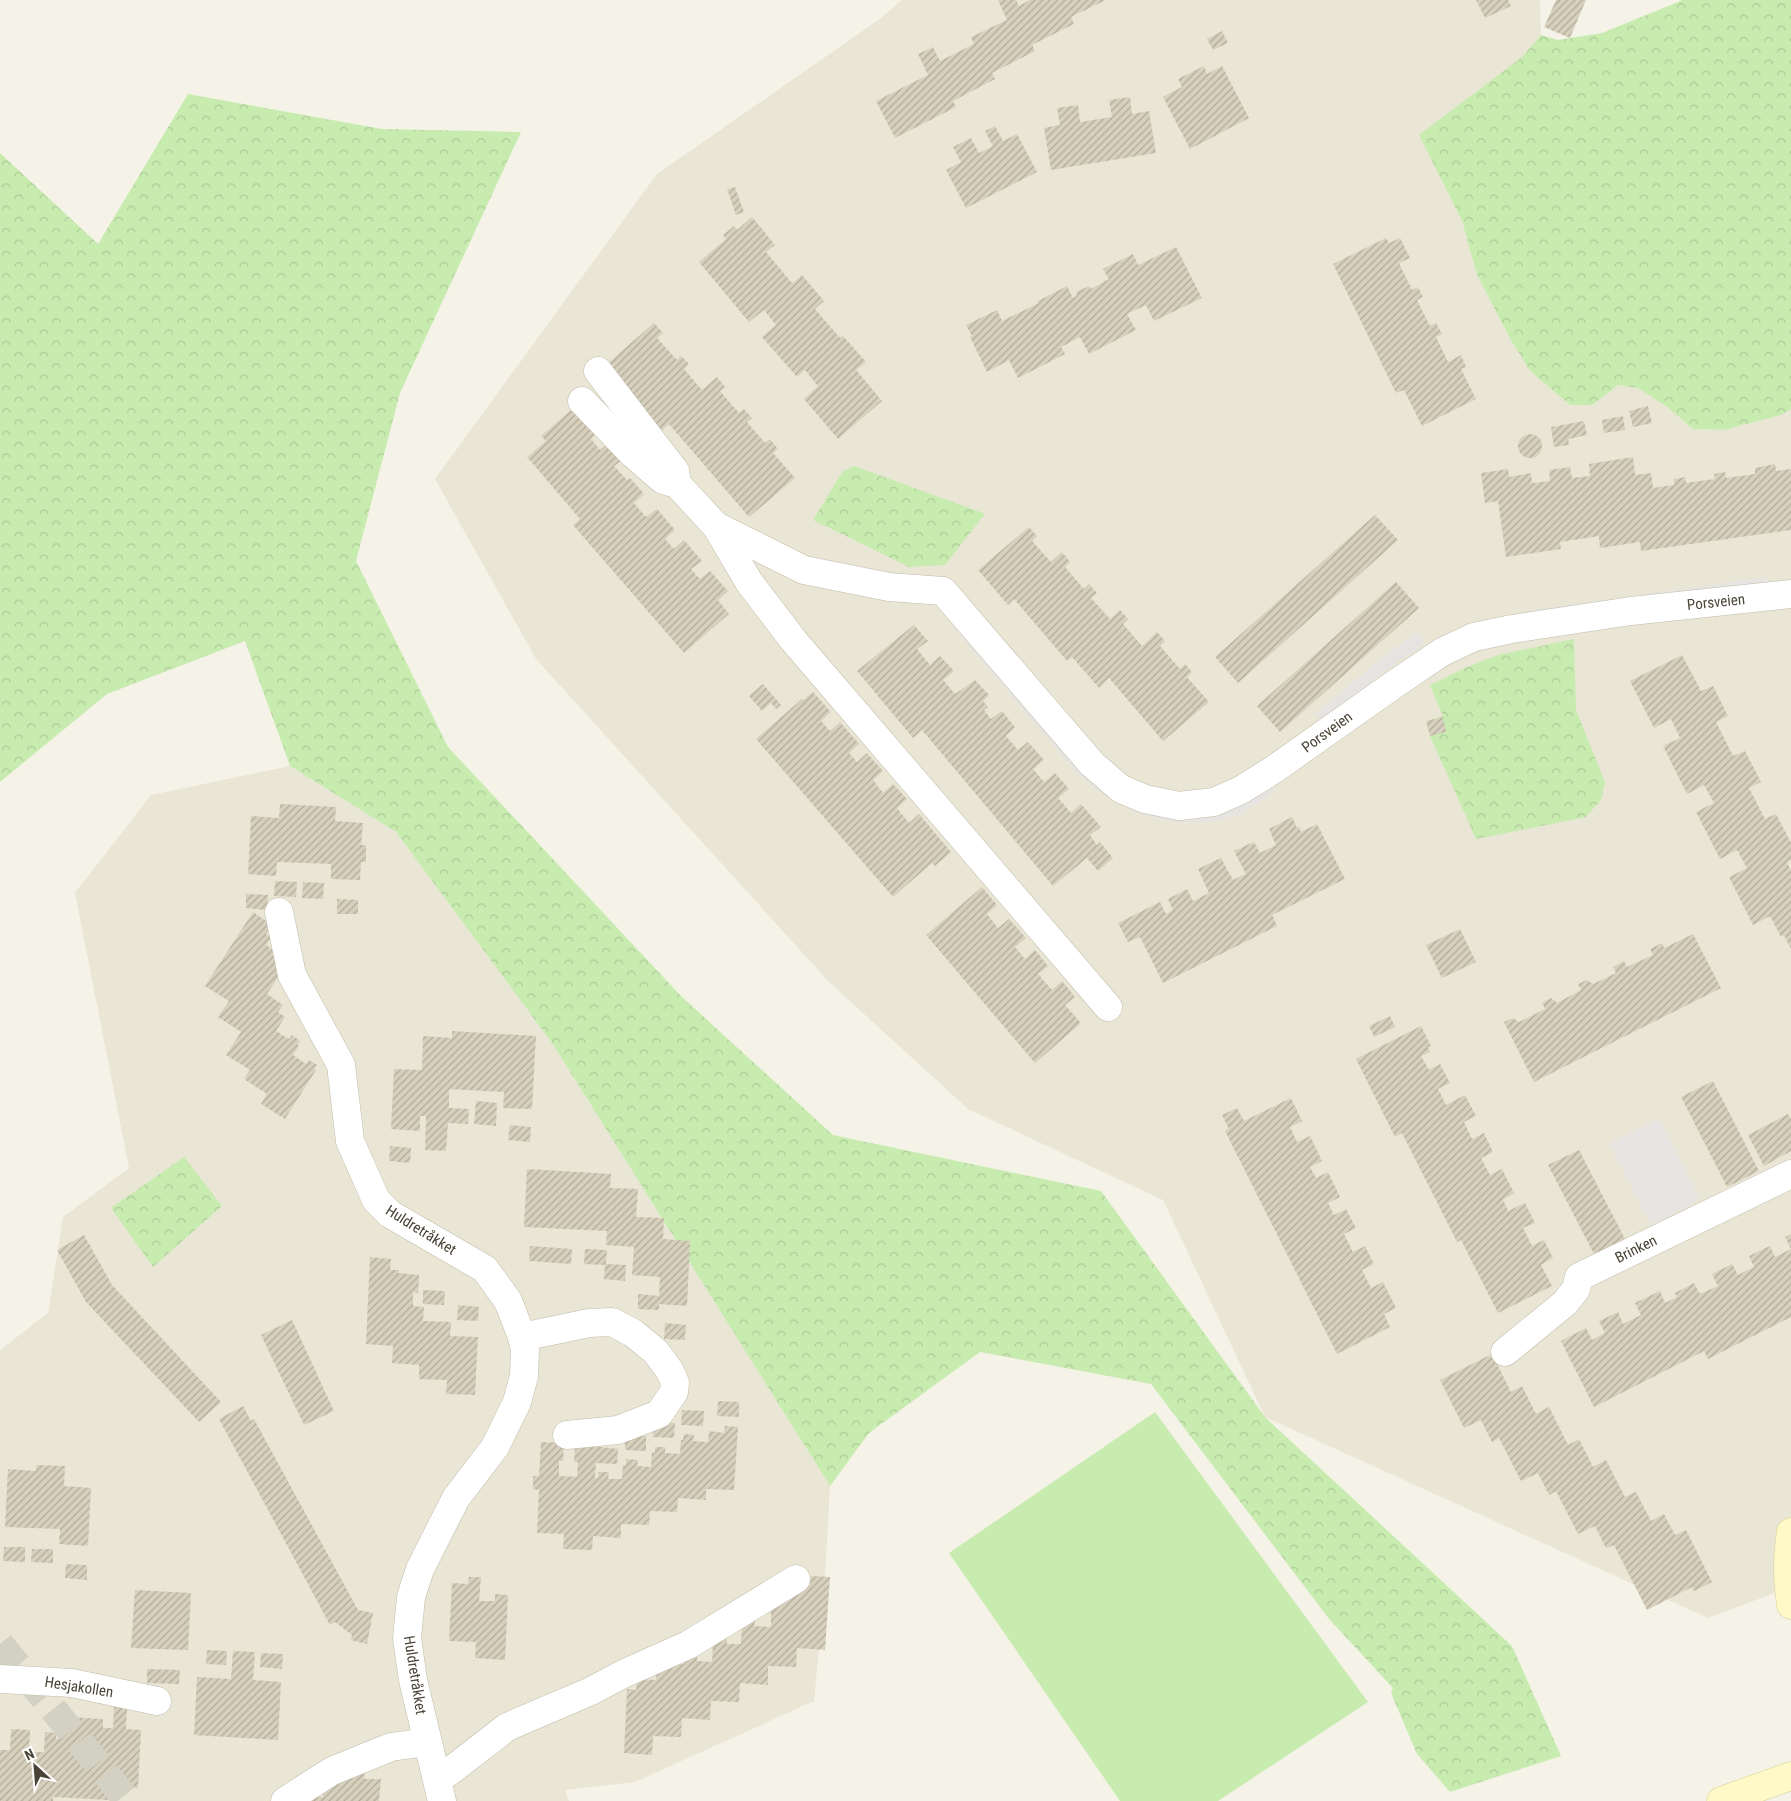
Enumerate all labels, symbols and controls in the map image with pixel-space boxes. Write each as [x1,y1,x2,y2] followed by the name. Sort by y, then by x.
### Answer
[1686,590,1746,614] street label: Porsveien
[1298,708,1356,756] street label: Porsveien
[382,1201,460,1259] street label: Huldretråkket
[1612,1231,1660,1267] street label: Brinken
[400,1634,430,1716] street label: Huldretråkket
[43,1673,115,1701] street label: Hesjakollen
[10,1741,60,1791] north arrow
[22,1745,37,1763] text: N

